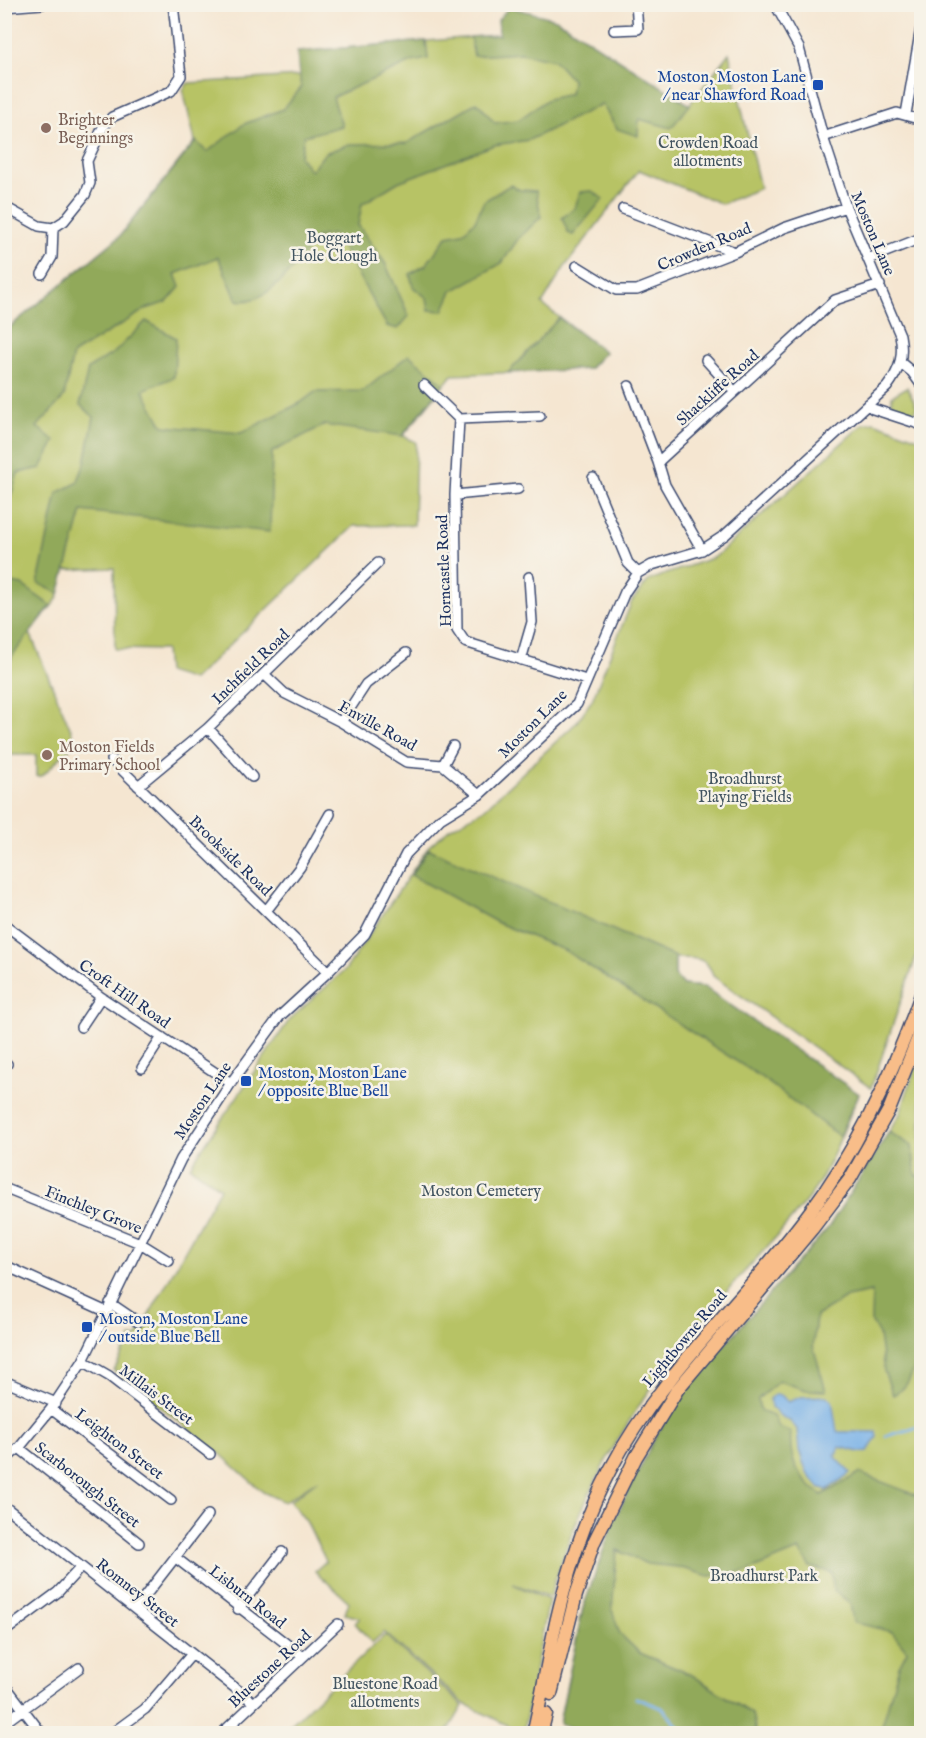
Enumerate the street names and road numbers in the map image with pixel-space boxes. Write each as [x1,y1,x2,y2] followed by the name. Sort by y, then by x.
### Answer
[846,189,899,279] street label: Moston Lane
[655,219,755,277] street label: Crowden Road
[673,346,764,431] street label: Shackliffe Road
[433,514,457,628] street label: Horncastle Road
[208,625,295,709] street label: Inchfield Road
[495,686,572,763] street label: Moston Lane
[334,697,420,757] street label: Enville Road
[184,812,276,901] street label: Brookside Road
[74,956,174,1034] street label: Croft Hill Road
[170,1059,237,1144] street label: Moston Lane
[42,1182,145,1239] street label: Finchley Grove
[639,1286,732,1392] street label: Lightbowne Road
[115,1361,197,1430] street label: Millais Street
[70,1405,168,1485] street label: Leighton Street
[30,1438,144,1533] street label: Scarborough Street
[91,1555,183,1633] street label: Romney Street
[204,1561,290,1634] street label: Lisburn Road
[225,1626,316,1713] street label: Bluestone Road

